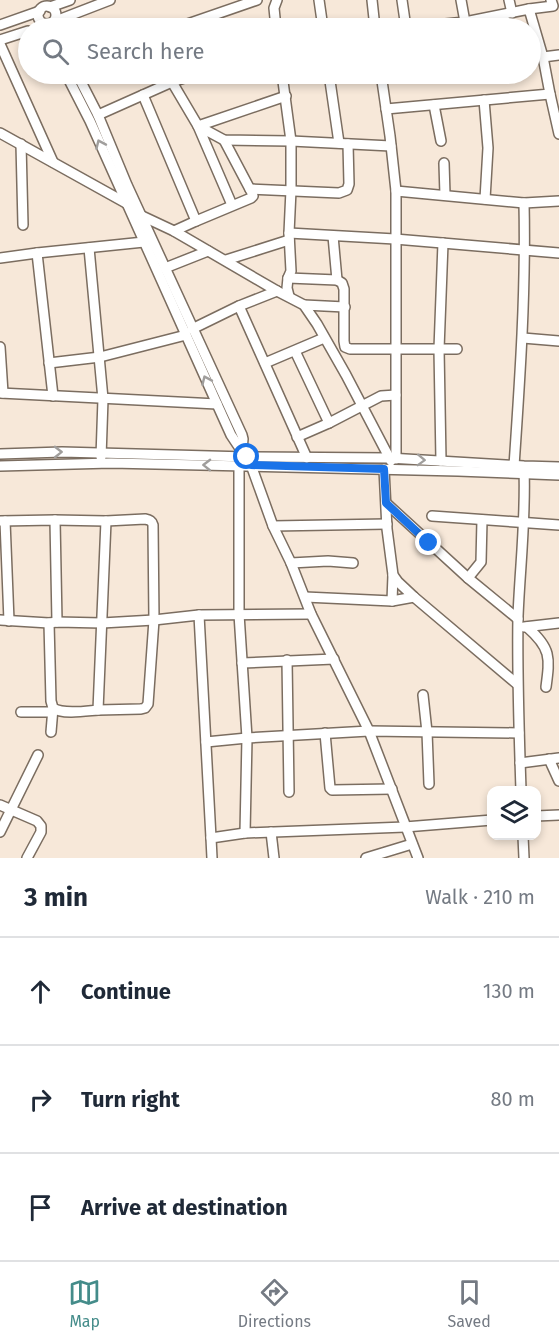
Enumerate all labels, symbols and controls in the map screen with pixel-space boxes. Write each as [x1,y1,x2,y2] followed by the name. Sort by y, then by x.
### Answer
[18,18,541,84] search box
[39,35,72,68] icon: search
[87,38,205,65] text: Search here
[95,140,107,151] one-way arrow
[201,375,213,386] one-way arrow
[233,443,259,469] route start
[54,446,63,458] one-way arrow
[417,454,426,466] one-way arrow
[202,458,211,471] one-way arrow
[415,529,441,555] route end
[487,786,541,840] map controls
[487,786,541,840] button: layers
[24,882,88,913] text: 3 min
[425,885,535,909] text: Walk · 210 m
[24,975,57,1008] icon: ahead
[81,978,171,1005] text: Continue
[483,979,535,1003] text: 130 m
[24,1083,57,1116] icon: right
[81,1086,180,1113] text: Turn right
[490,1087,535,1111] text: 80 m
[24,1191,57,1224] icon: arrive
[81,1194,288,1221] text: Arrive at destination
[68,1276,101,1331] tab: Map
[238,1276,311,1331] tab: Directions
[447,1276,491,1331] tab: Saved

